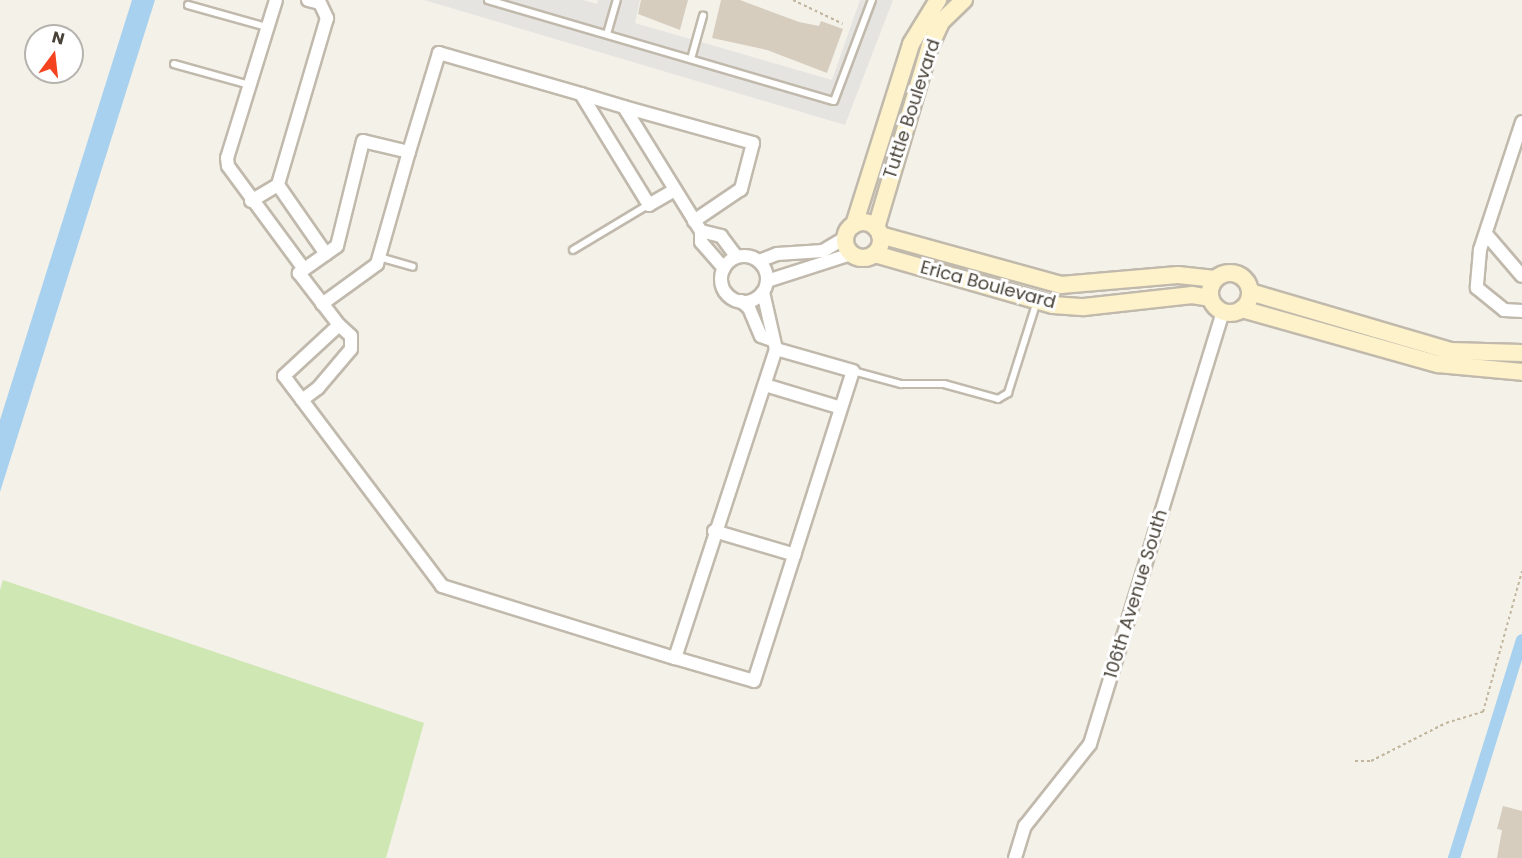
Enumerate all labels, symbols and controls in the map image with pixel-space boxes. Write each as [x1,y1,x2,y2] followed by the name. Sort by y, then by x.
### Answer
[24,24,84,84] north arrow
[49,25,67,51] text: N
[879,36,945,182] street label: Tuttle Boulevard
[918,257,1058,313] street label: Erica Boulevard
[1100,507,1172,681] street label: 106th Avenue South

